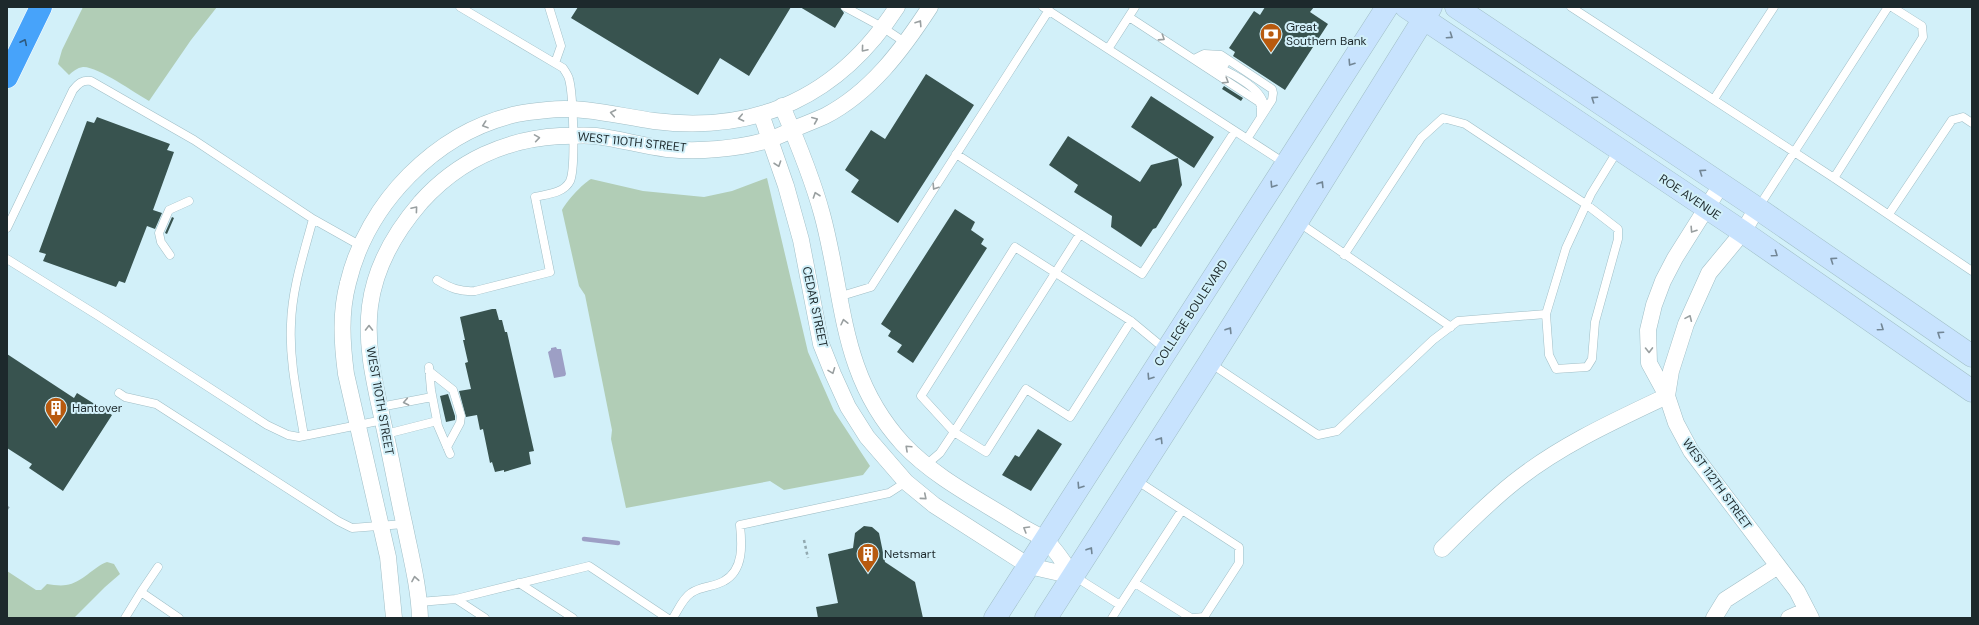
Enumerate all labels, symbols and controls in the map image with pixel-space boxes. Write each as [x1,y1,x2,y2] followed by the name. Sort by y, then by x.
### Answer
[1286,19,1367,49] place label: Great Southern Bank
[915,21,922,28] one-way arrow
[1258,21,1284,54] bank icon: Great Southern Bank
[1446,31,1453,39] one-way arrow
[1158,33,1165,40] one-way arrow
[19,39,27,46] one-way arrow
[862,44,869,51] one-way arrow
[1349,59,1356,66] one-way arrow
[1222,76,1229,84] one-way arrow
[1591,97,1598,104] one-way arrow
[610,110,616,118] one-way arrow
[738,114,745,122] one-way arrow
[811,117,819,125] one-way arrow
[482,120,489,129] one-way arrow
[577,128,687,156] street label: WEST 110TH STREET
[533,134,540,143] one-way arrow
[774,161,782,168] one-way arrow
[1699,170,1706,177] one-way arrow
[1656,171,1724,224] street label: ROE AVENUE
[1271,181,1278,188] one-way arrow
[1316,181,1323,188] one-way arrow
[932,183,940,190] one-way arrow
[812,192,821,199] one-way arrow
[411,207,418,214] one-way arrow
[1690,226,1698,233] one-way arrow
[1770,249,1777,256] one-way arrow
[1150,257,1232,369] street label: COLLEGE BOULEVARD
[1830,258,1837,265] one-way arrow
[799,265,831,349] street label: CEDAR STREET
[1684,315,1692,322] one-way arrow
[840,319,848,325] one-way arrow
[1877,323,1884,330] one-way arrow
[365,325,373,331] one-way arrow
[1225,327,1232,334] one-way arrow
[1937,331,1944,339] one-way arrow
[363,346,397,456] street label: WEST 110TH STREET
[1644,347,1653,353] one-way arrow
[827,368,835,375] one-way arrow
[1148,373,1155,380] one-way arrow
[43,395,69,428] building icon: Hantover
[403,397,409,406] one-way arrow
[72,400,123,416] place label: Hantover
[1679,436,1755,533] street label: WEST 112TH STREET
[1155,437,1162,444] one-way arrow
[905,445,913,453] one-way arrow
[1078,482,1085,489] one-way arrow
[920,492,927,499] one-way arrow
[1023,527,1030,534] one-way arrow
[855,541,881,574] building icon: Netsmart
[884,546,936,562] place label: Netsmart
[1085,547,1093,554] one-way arrow
[411,576,420,582] one-way arrow

